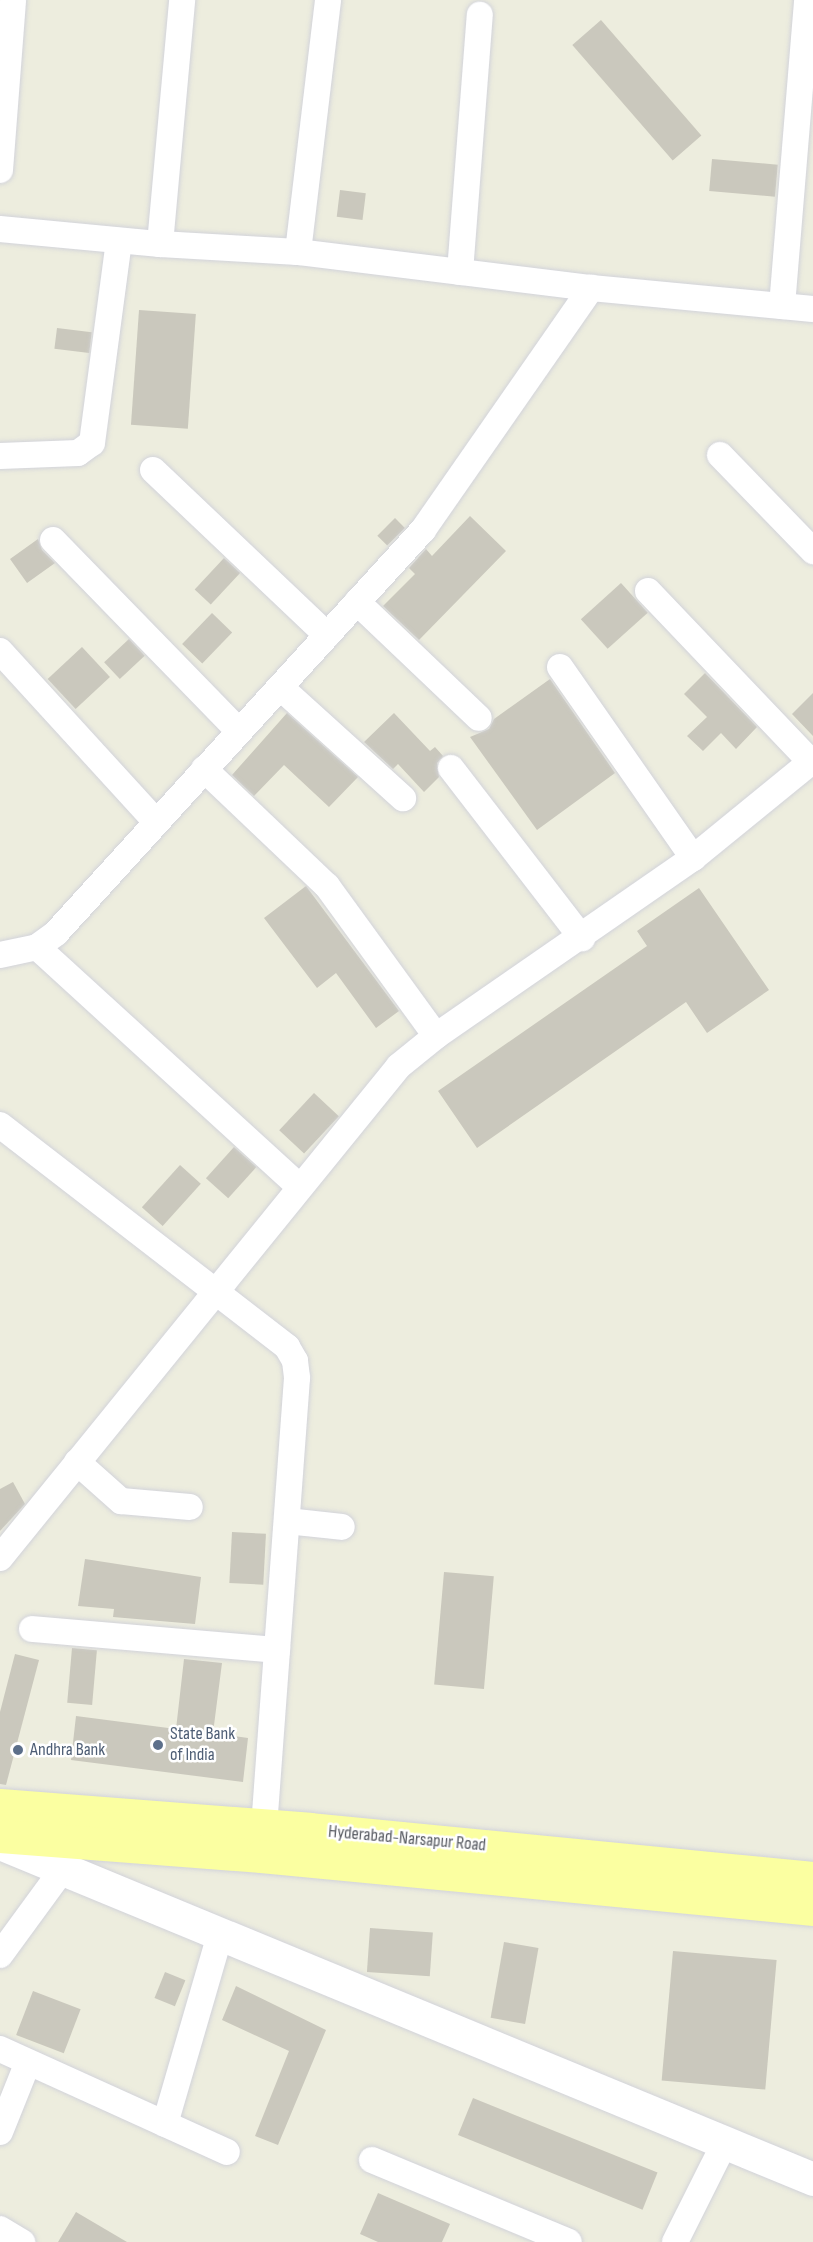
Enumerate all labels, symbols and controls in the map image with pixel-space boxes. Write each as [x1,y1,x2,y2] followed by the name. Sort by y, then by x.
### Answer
[170,1724,235,1766] place label: State Bank of India
[151,1738,165,1752] marker: State Bank of India
[30,1739,105,1761] place label: Andhra Bank
[11,1743,25,1757] marker: Andhra Bank
[327,1821,487,1857] street label: Hyderabad-Narsapur Road

